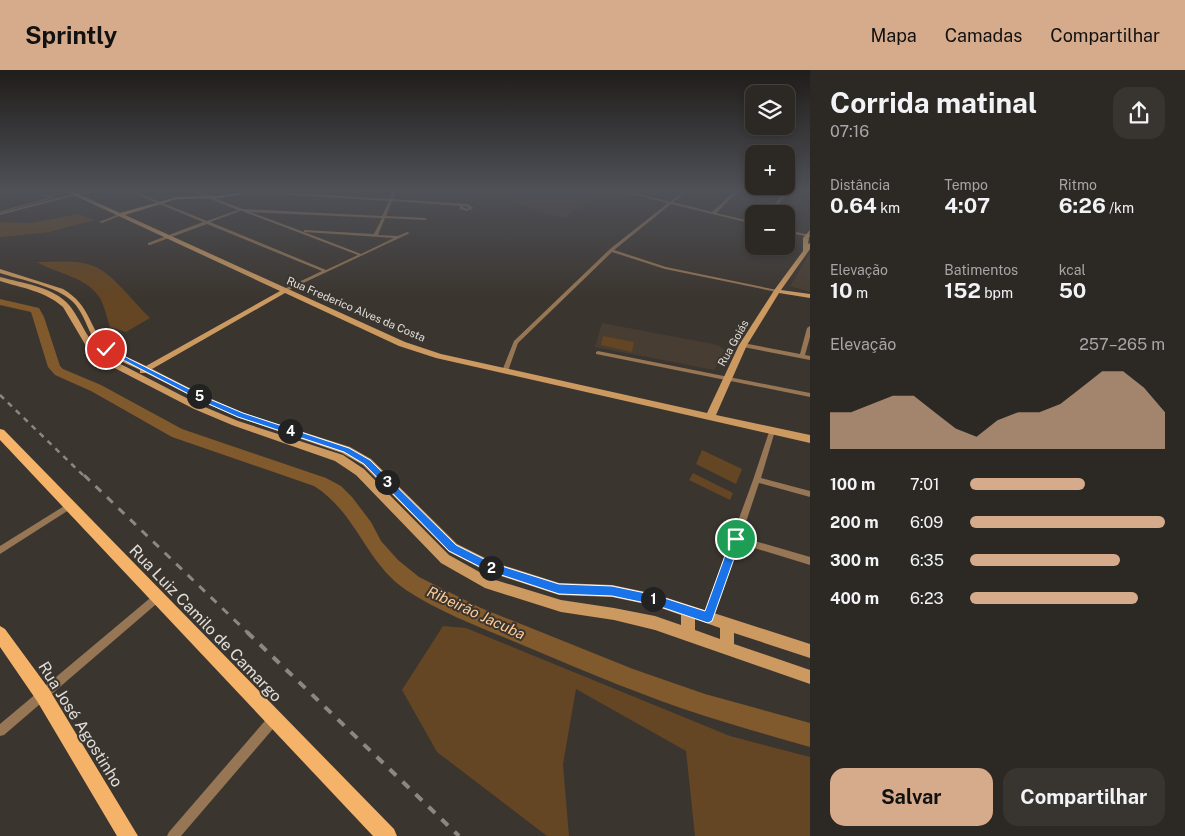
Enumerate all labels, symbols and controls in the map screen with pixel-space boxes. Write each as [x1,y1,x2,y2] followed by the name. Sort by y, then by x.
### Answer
[25,21,117,49] text: Sprintly
[870,25,917,46] text: Mapa
[945,25,1022,46] text: Camadas
[1050,25,1160,46] text: Compartilhar
[745,85,795,255] map controls
[745,85,795,135] button: layers
[830,86,1037,119] text: Corrida matinal
[1113,87,1165,139] button: share
[830,122,869,141] text: 07:16
[745,145,795,195] button: +
[830,177,890,193] text: Distância
[944,177,988,193] text: Tempo
[1059,177,1097,193] text: Ritmo
[830,193,877,218] text: 0.64
[944,193,990,218] text: 4:07
[1059,193,1106,218] text: 6:26
[877,200,900,216] text: km
[1106,200,1134,216] text: /km
[745,205,795,255] button: −
[830,262,888,278] text: Elevação
[944,262,1018,278] text: Batimentos
[1059,262,1086,278] text: kcal
[285,274,427,344] street label: Rua Frederico Alves da Costa
[830,278,853,303] text: 10
[944,278,981,303] text: 152
[1059,278,1086,303] text: 50
[853,285,868,301] text: m
[981,285,1013,301] text: bpm
[715,317,751,368] street label: Rua Goiás
[85,328,127,370] pin
[92,335,120,363] icon: check
[830,335,896,354] text: Elevação
[1079,335,1165,354] text: 257–265 m
[186,384,212,408] pin: 5
[195,388,204,404] text: 5
[278,418,302,444] pin: 4
[286,423,295,439] text: 4
[374,470,400,494] pin: 3
[383,474,392,490] text: 3
[830,475,875,494] text: 100 m
[910,475,940,494] text: 7:01
[830,513,879,532] text: 200 m
[910,513,943,532] text: 6:09
[715,518,757,560] pin
[722,525,750,553] icon: arrive
[125,541,286,706] street label: Rua Luiz Camilo de Camargo
[830,551,879,570] text: 300 m
[910,551,944,570] text: 6:35
[478,556,504,580] pin: 2
[487,560,496,576] text: 2
[425,582,528,643] water label: Ribeirão Jacuba
[640,586,666,612] pin: 1
[830,589,879,608] text: 400 m
[910,589,944,608] text: 6:23
[651,591,657,607] text: 1
[34,658,127,791] street label: Rua José Agostinho
[830,768,993,826] button: Salvar
[1003,768,1165,826] button: Compartilhar

